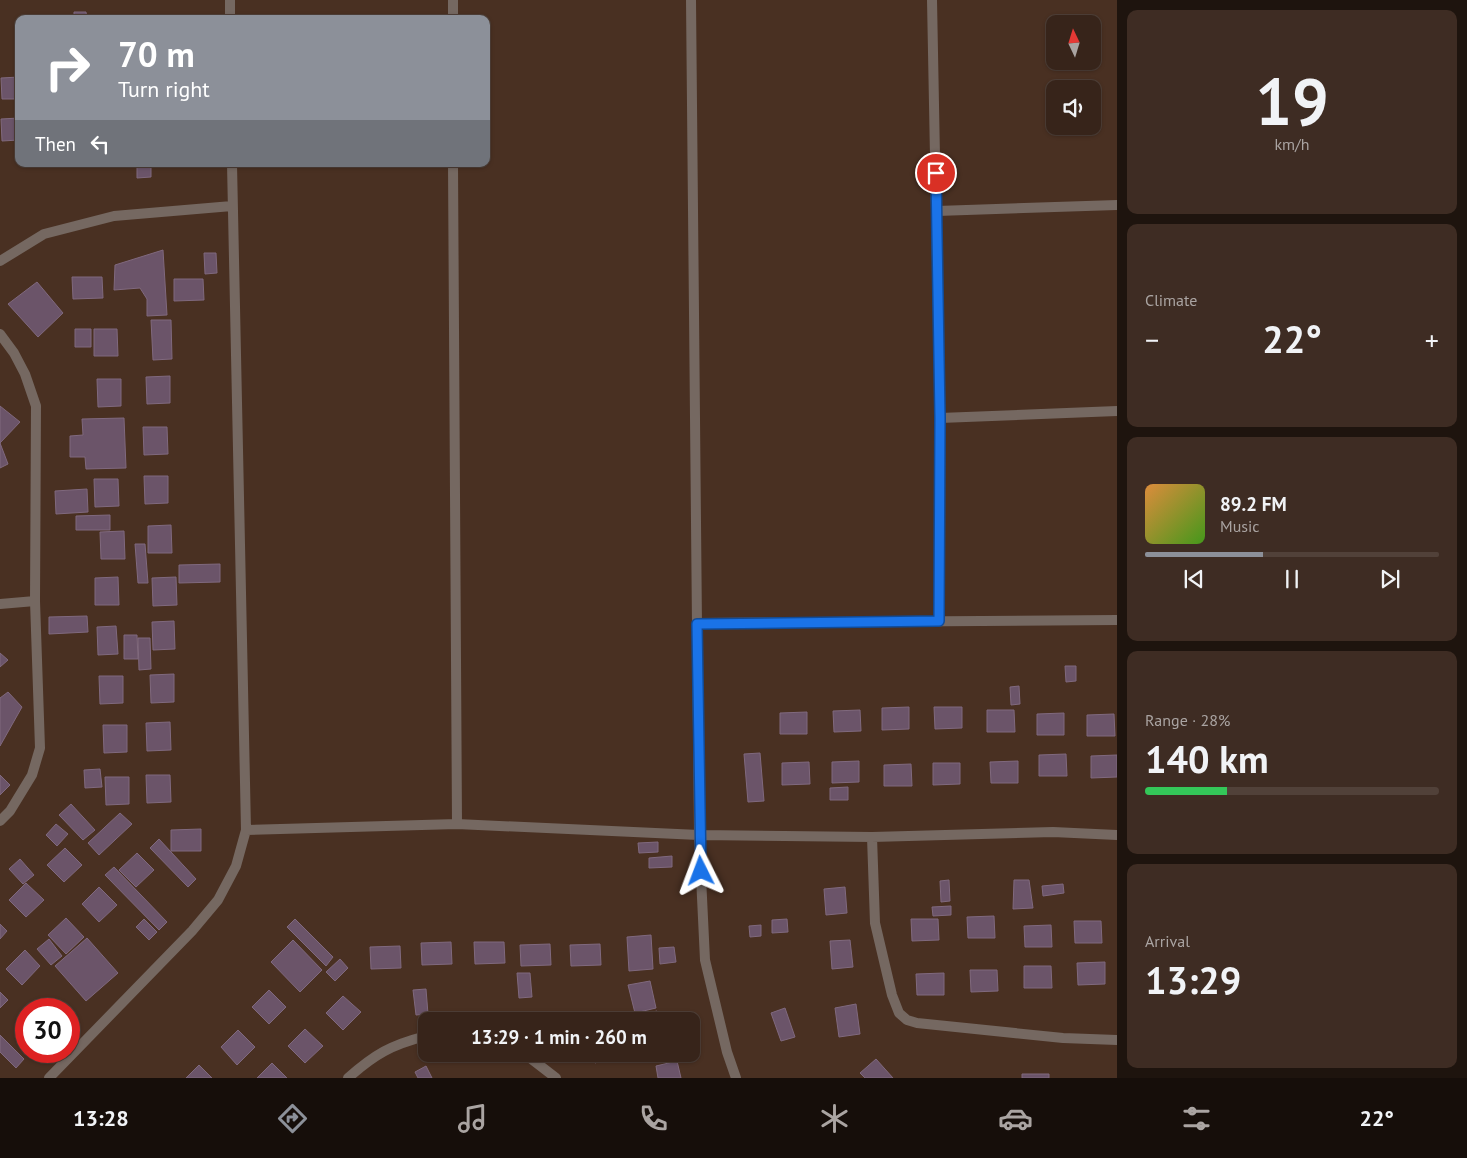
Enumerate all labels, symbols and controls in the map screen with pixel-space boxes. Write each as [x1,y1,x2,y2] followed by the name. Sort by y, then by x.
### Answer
[1046,15,1101,70] north arrow
[1046,15,1101,135] map controls
[118,31,195,77] text: 70 m
[35,35,100,100] icon: right
[1255,59,1329,143] text: 19
[118,75,210,103] text: Turn right
[1046,80,1101,135] button: sound
[86,130,114,158] icon: left
[35,132,76,156] text: Then
[1274,134,1310,154] text: km/h
[915,152,957,194] pin
[922,159,950,187] icon: arrive
[1145,290,1197,310] text: Climate
[1262,314,1322,363] text: 22°
[1145,321,1159,358] text: −
[1425,321,1439,358] text: +
[1220,492,1287,516] text: 89.2 FM
[1220,516,1260,536] text: Music
[1180,565,1208,593] icon: previous
[1278,565,1306,593] icon: pause
[1376,565,1404,593] icon: next
[1145,710,1230,730] text: Range · 28%
[1145,734,1269,783] text: 140 km
[674,844,726,896] position arrow
[1145,931,1190,951] text: Arrival
[1145,955,1241,1004] text: 13:29
[15,998,80,1063] speed limit sign: 30
[471,1025,647,1049] text: 13:29 · 1 min · 260 m
[275,1101,310,1136] icon: directions
[455,1101,490,1136] icon: music
[636,1101,671,1136] icon: phone
[817,1101,852,1136] icon: climate
[998,1101,1033,1136] icon: car
[1179,1101,1214,1136] icon: filters
[73,1104,129,1132] text: 13:28
[1359,1104,1394,1132] text: 22°

